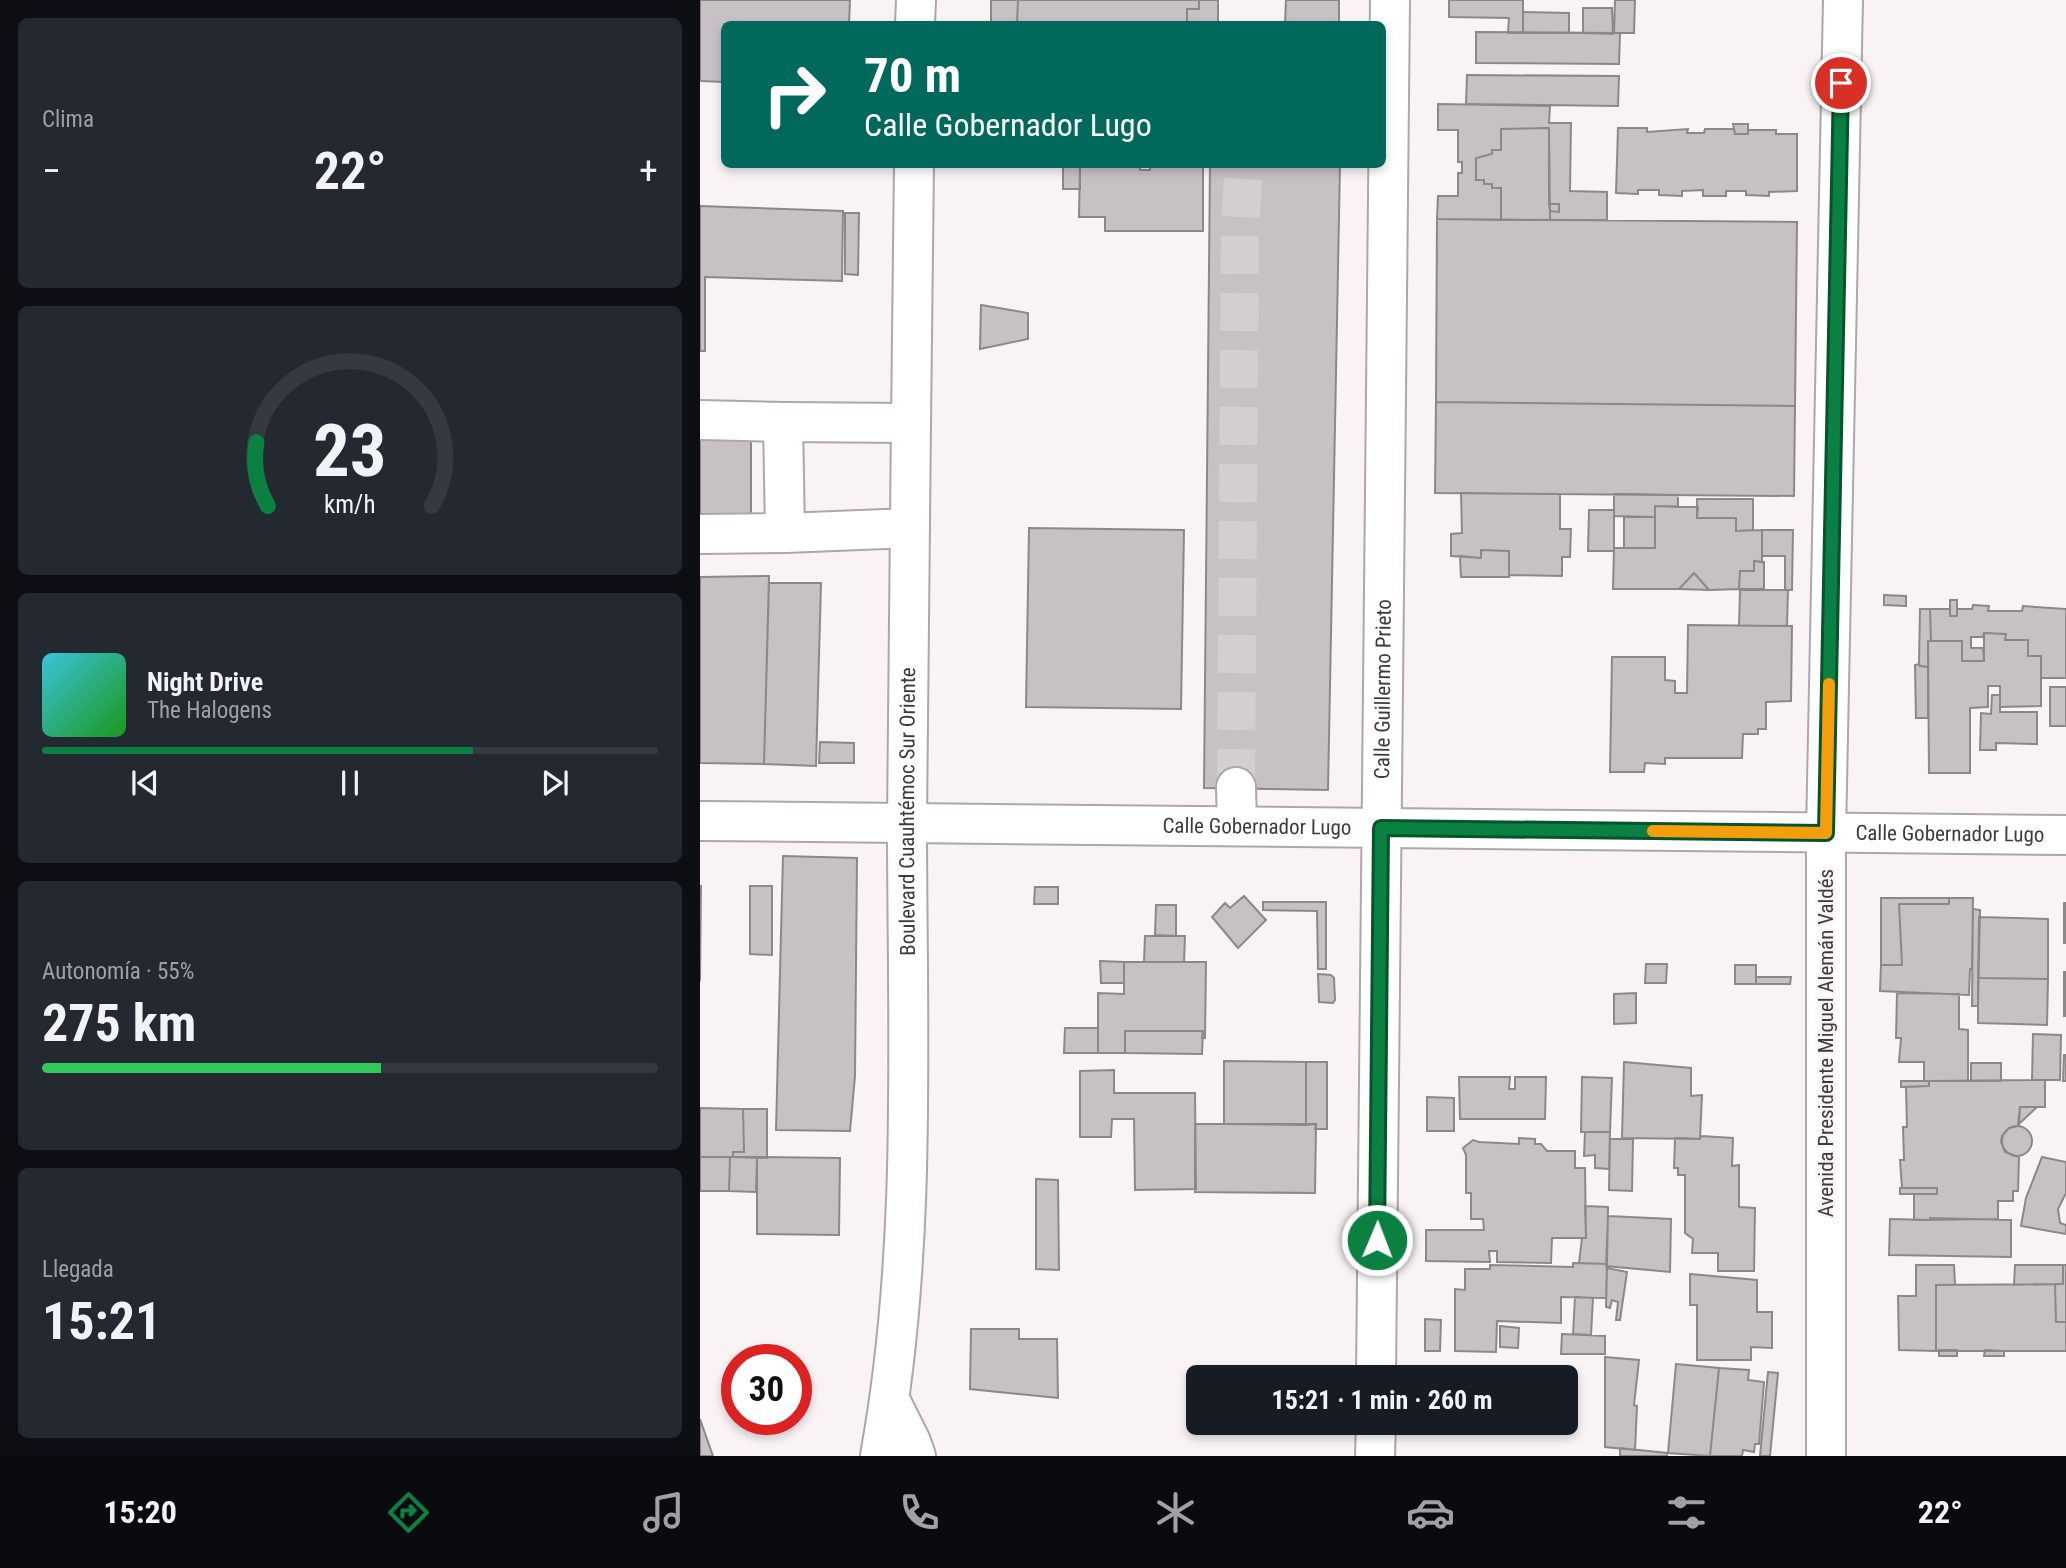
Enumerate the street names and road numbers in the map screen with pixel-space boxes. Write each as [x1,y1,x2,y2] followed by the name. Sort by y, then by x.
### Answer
[1370,599,1396,779] street label: Calle Guillermo Prieto
[895,667,920,956] street label: Boulevard Cuauhtémoc Sur Oriente
[1162,814,1352,840] street label: Calle Gobernador Lugo
[1855,821,2045,847] street label: Calle Gobernador Lugo
[1814,869,1838,1217] street label: Avenida Presidente Miguel Alemán Valdés

